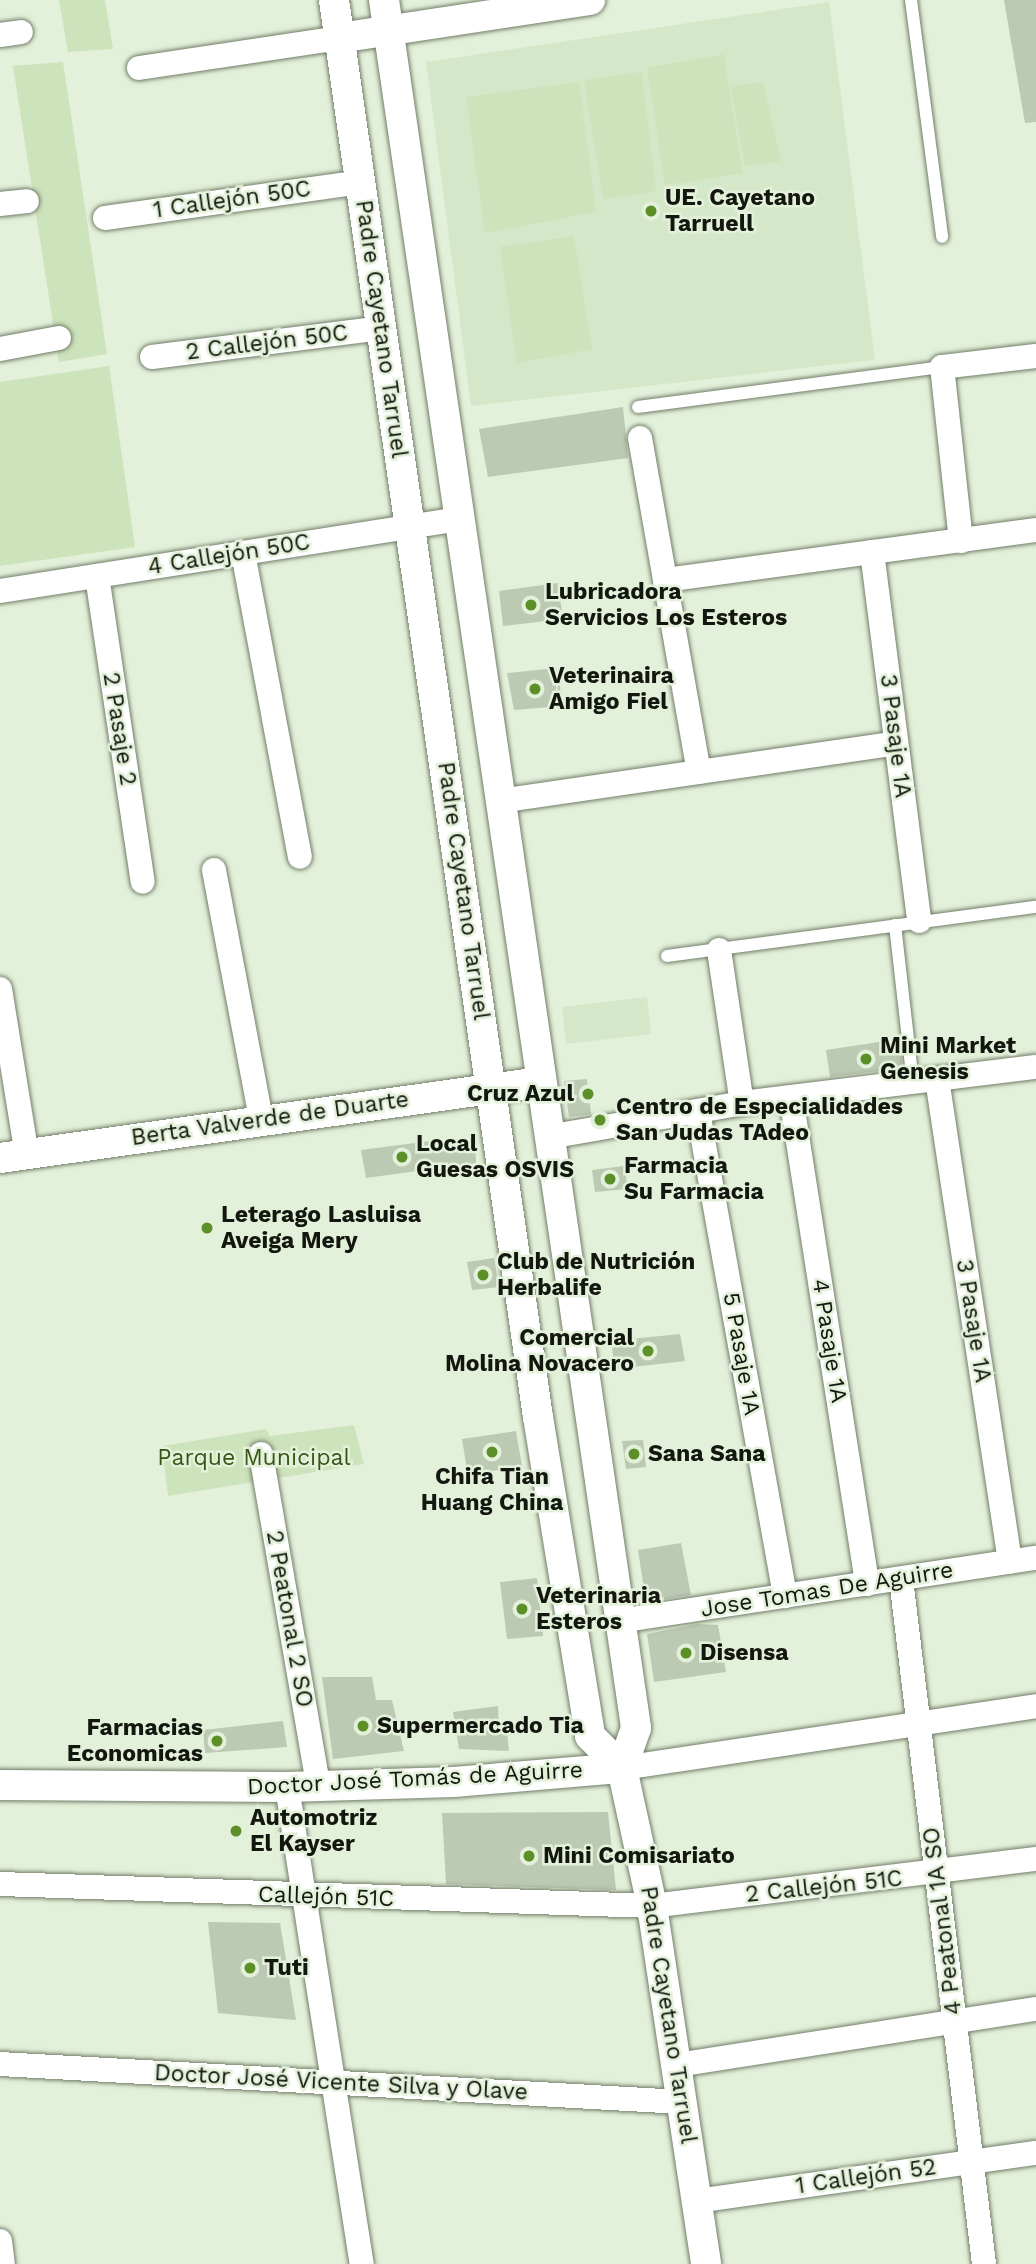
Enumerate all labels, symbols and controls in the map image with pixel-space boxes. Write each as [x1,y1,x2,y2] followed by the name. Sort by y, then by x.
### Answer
[152,175,312,225] street label: 1 Callejón 50C
[665,184,815,238] place label: UE. Cayetano Tarruell
[349,198,413,460] street label: Padre Cayetano Tarruel
[643,203,659,219] marker: UE. Cayetano Tarruell
[184,319,350,367] street label: 2 Callejón 50C
[146,529,312,581] street label: 4 Callejón 50C
[545,578,787,632] place label: Lubricadora Servicios Los Esteros
[523,597,539,613] marker: Lubricadora Servicios Los Esteros
[549,662,674,716] place label: Veterinaira Amigo Fiel
[96,671,142,787] street label: 2 Pasaje 2
[874,672,916,800] street label: 3 Pasaje 1A
[527,681,543,697] marker: Veterinaira Amigo Fiel
[431,760,495,1022] street label: Padre Cayetano Tarruel
[880,1032,1016,1086] place label: Mini Market Genesis
[858,1051,874,1067] marker: Mini Market Genesis
[467,1080,574,1108] place label: Cruz Azul
[129,1086,411,1152] street label: Berta Valverde de Duarte
[580,1086,596,1102] marker: Cruz Azul
[616,1093,903,1147] place label: Centro de Especialidades San Judas TAdeo
[590,1110,610,1130] marker: Centro de Especialidades San Judas TAdeo
[416,1130,574,1184] place label: Local Guesas OSVIS
[394,1149,410,1165] marker: Local Guesas OSVIS
[624,1152,764,1206] place label: Farmacia Su Farmacia
[602,1171,618,1187] marker: Farmacia Su Farmacia
[221,1201,421,1255] place label: Leterago Lasluisa Aveiga Mery
[199,1220,215,1236] marker: Leterago Lasluisa Aveiga Mery
[497,1248,695,1302] place label: Club de Nutrición Herbalife
[950,1257,996,1385] street label: 3 Pasaje 1A
[475,1267,491,1283] marker: Club de Nutrición Herbalife
[806,1277,852,1405] street label: 4 Pasaje 1A
[717,1290,765,1418] street label: 5 Pasaje 1A
[445,1324,634,1378] place label: Comercial Molina Novacero
[640,1343,656,1359] marker: Comercial Molina Novacero
[648,1440,766,1468] place label: Sana Sana
[157,1444,351,1472] park label: Parque Municipal
[484,1444,500,1460] marker: Chifa Tian Huang China
[626,1446,642,1462] marker: Sana Sana
[421,1463,563,1517] place label: Chifa Tian Huang China
[260,1528,318,1710] street label: 2 Peatonal 2 SO
[698,1556,956,1624] street label: Jose Tomas De Aguirre
[536,1582,661,1636] place label: Veterinaria Esteros
[514,1601,530,1617] marker: Veterinaria Esteros
[700,1639,789,1667] place label: Disensa
[678,1645,694,1661] marker: Disensa
[377,1712,584,1740] place label: Supermercado Tia
[67,1714,203,1768] place label: Farmacias Economicas
[355,1718,371,1734] marker: Supermercado Tia
[209,1733,225,1749] marker: Farmacias Economicas
[245,1756,585,1802] street label: Doctor José Tomás de Aguirre
[250,1804,377,1858] place label: Automotriz El Kayser
[228,1823,244,1839] marker: Automotriz El Kayser
[918,1824,968,2018] street label: 4 Peatonal 1A SO
[543,1842,735,1870] place label: Mini Comisariato
[521,1848,537,1864] marker: Mini Comisariato
[744,1865,904,1909] street label: 2 Callejón 51C
[257,1881,395,1913] street label: Callejón 51C
[634,1884,702,2146] street label: Padre Cayetano Tarruel
[264,1954,309,1982] place label: Tuti
[242,1960,258,1976] marker: Tuti
[152,2059,530,2107] street label: Doctor José Vicente Silva y Olave
[794,2153,938,2201] street label: 1 Callejón 52

